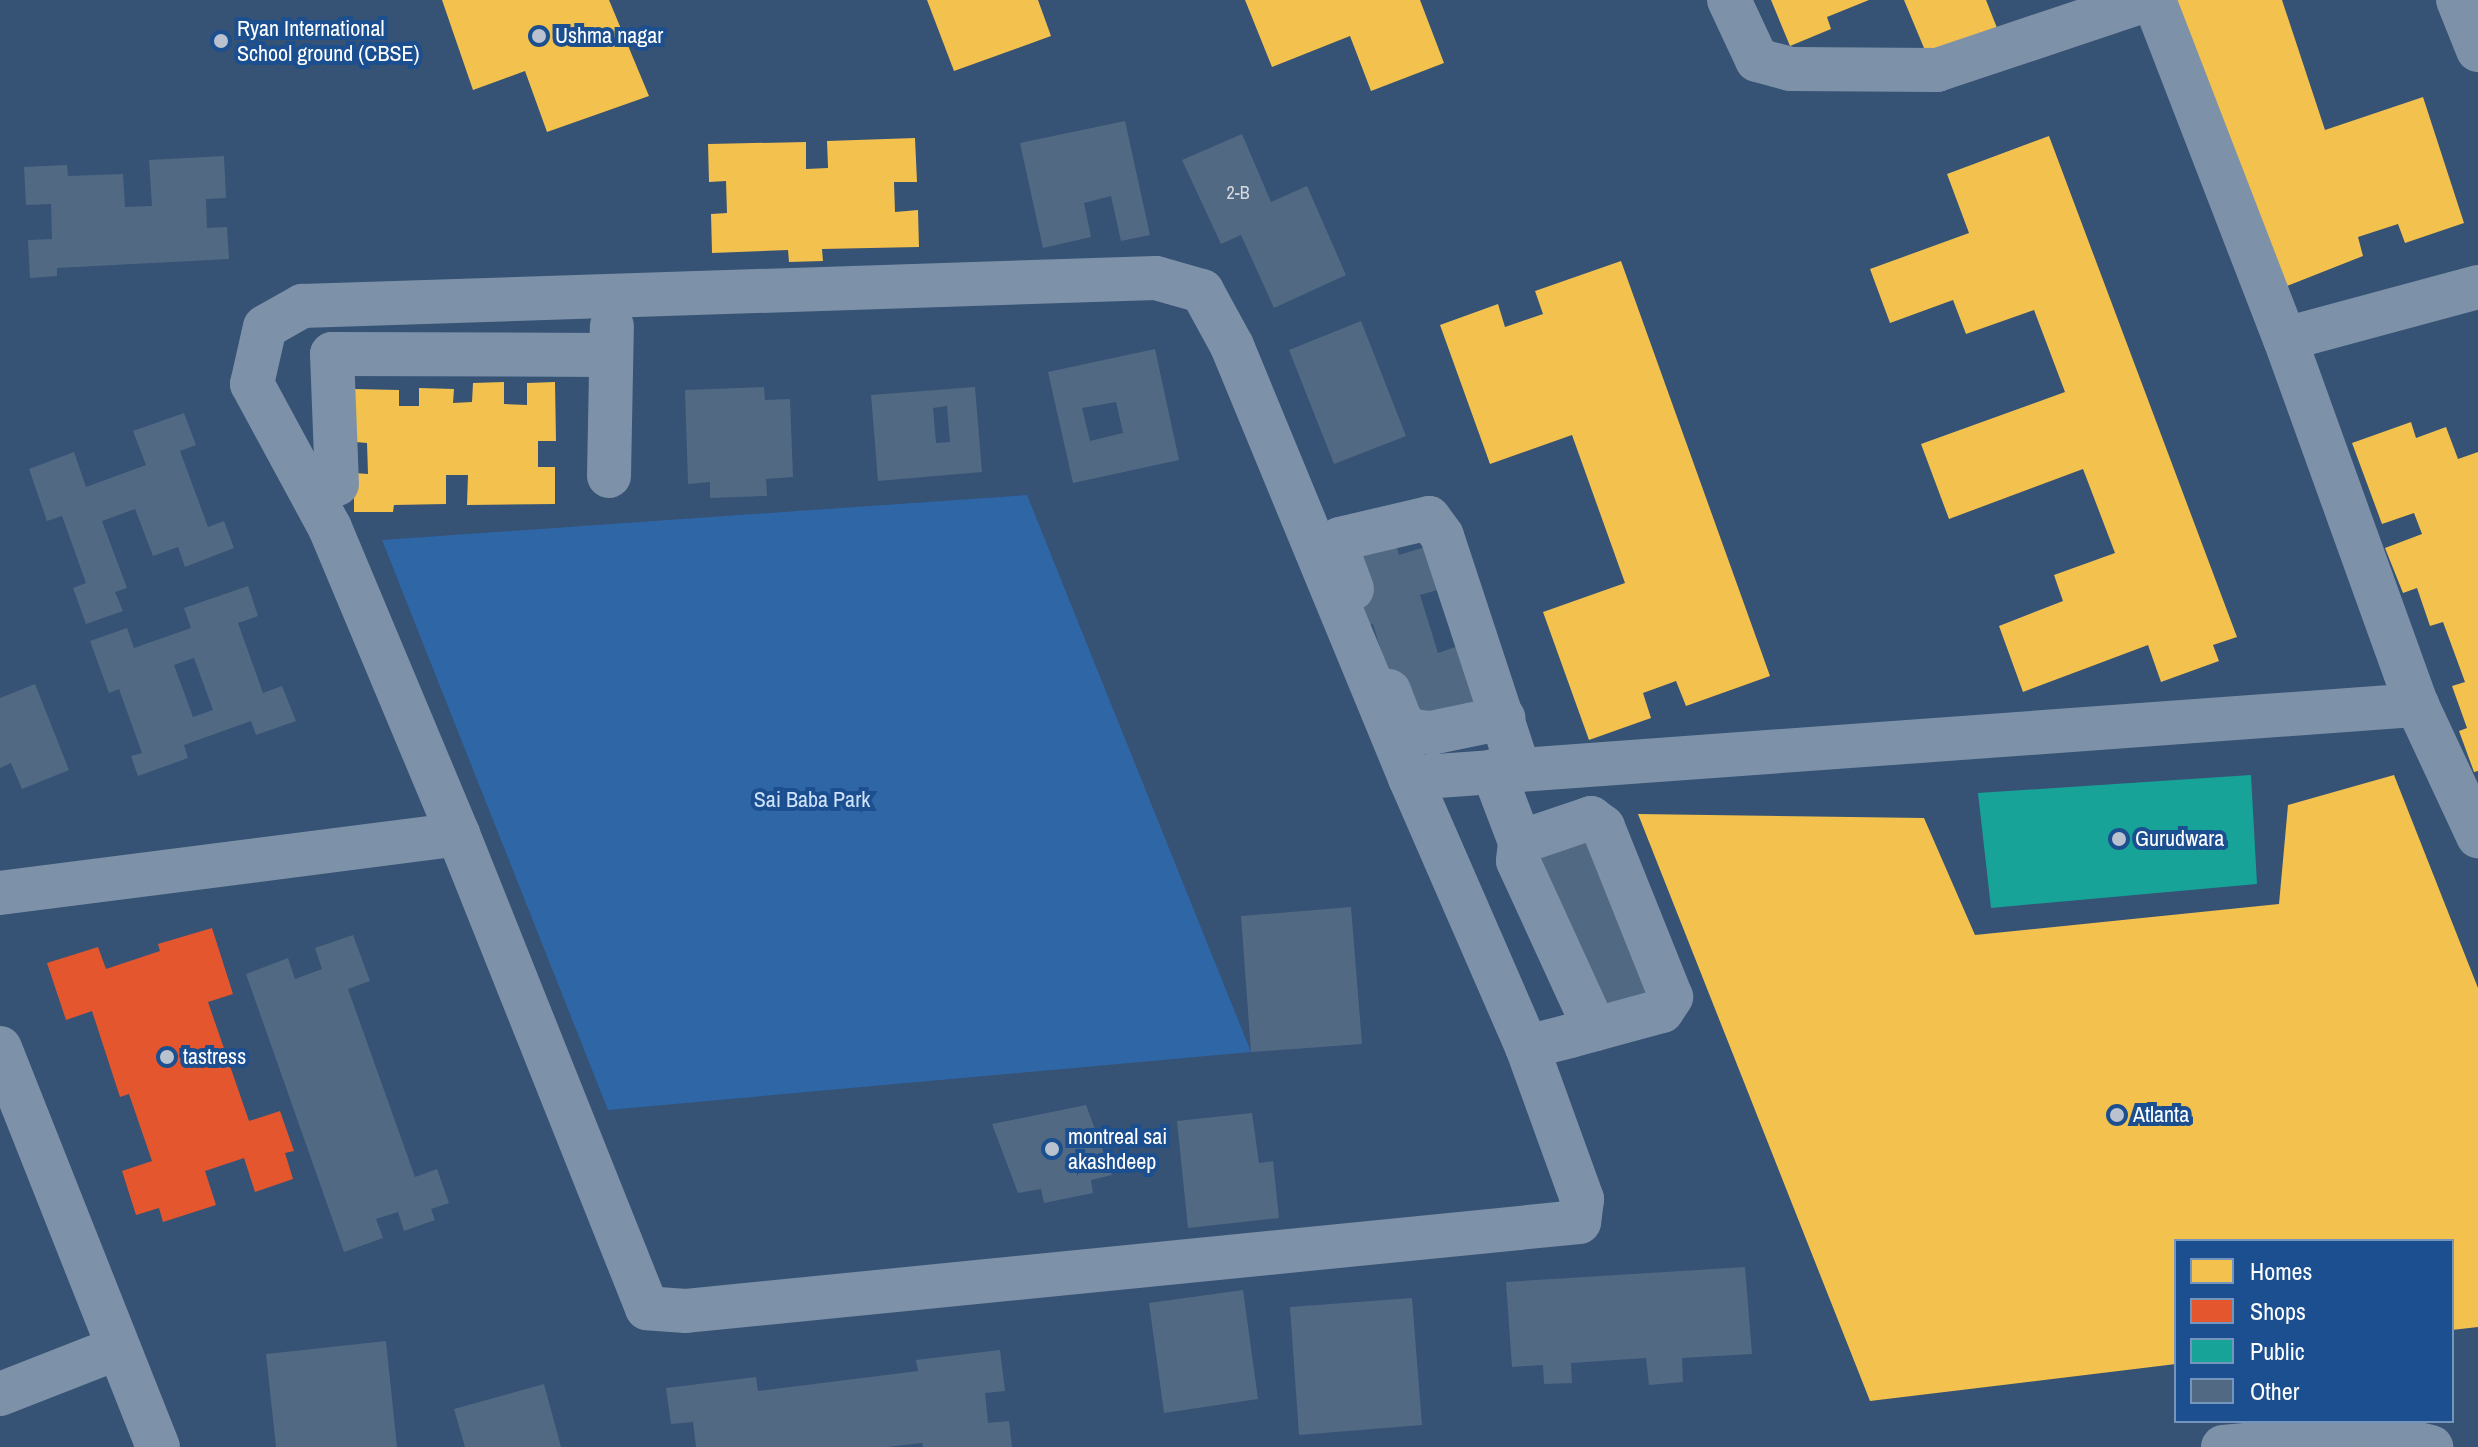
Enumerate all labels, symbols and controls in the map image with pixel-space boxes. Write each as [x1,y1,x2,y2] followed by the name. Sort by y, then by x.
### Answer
[237,15,419,66] place label: Ryan International School ground (CBSE)
[555,23,663,49] place label: Ushma nagar
[530,27,548,45] marker: Ushma nagar
[212,32,230,50] marker: Ryan International School ground (CBSE)
[1227,182,1249,204] house number: 2-B
[754,787,870,813] park label: Sai Baba Park
[2135,826,2224,852] place label: Gurudwara
[2110,830,2128,848] marker: Gurudwara
[183,1044,246,1070] place label: tastress
[158,1048,176,1066] marker: tastress
[2133,1102,2189,1128] place label: Atlanta
[2108,1106,2126,1124] marker: Atlanta
[1068,1123,1167,1174] place label: montreal sai akashdeep
[1043,1140,1061,1158] marker: montreal sai akashdeep
[2174,1239,2454,1423] legend
[2250,1255,2312,1287] text: Homes
[2250,1295,2306,1327] text: Shops
[2250,1335,2305,1367] text: Public
[2250,1375,2299,1407] text: Other

